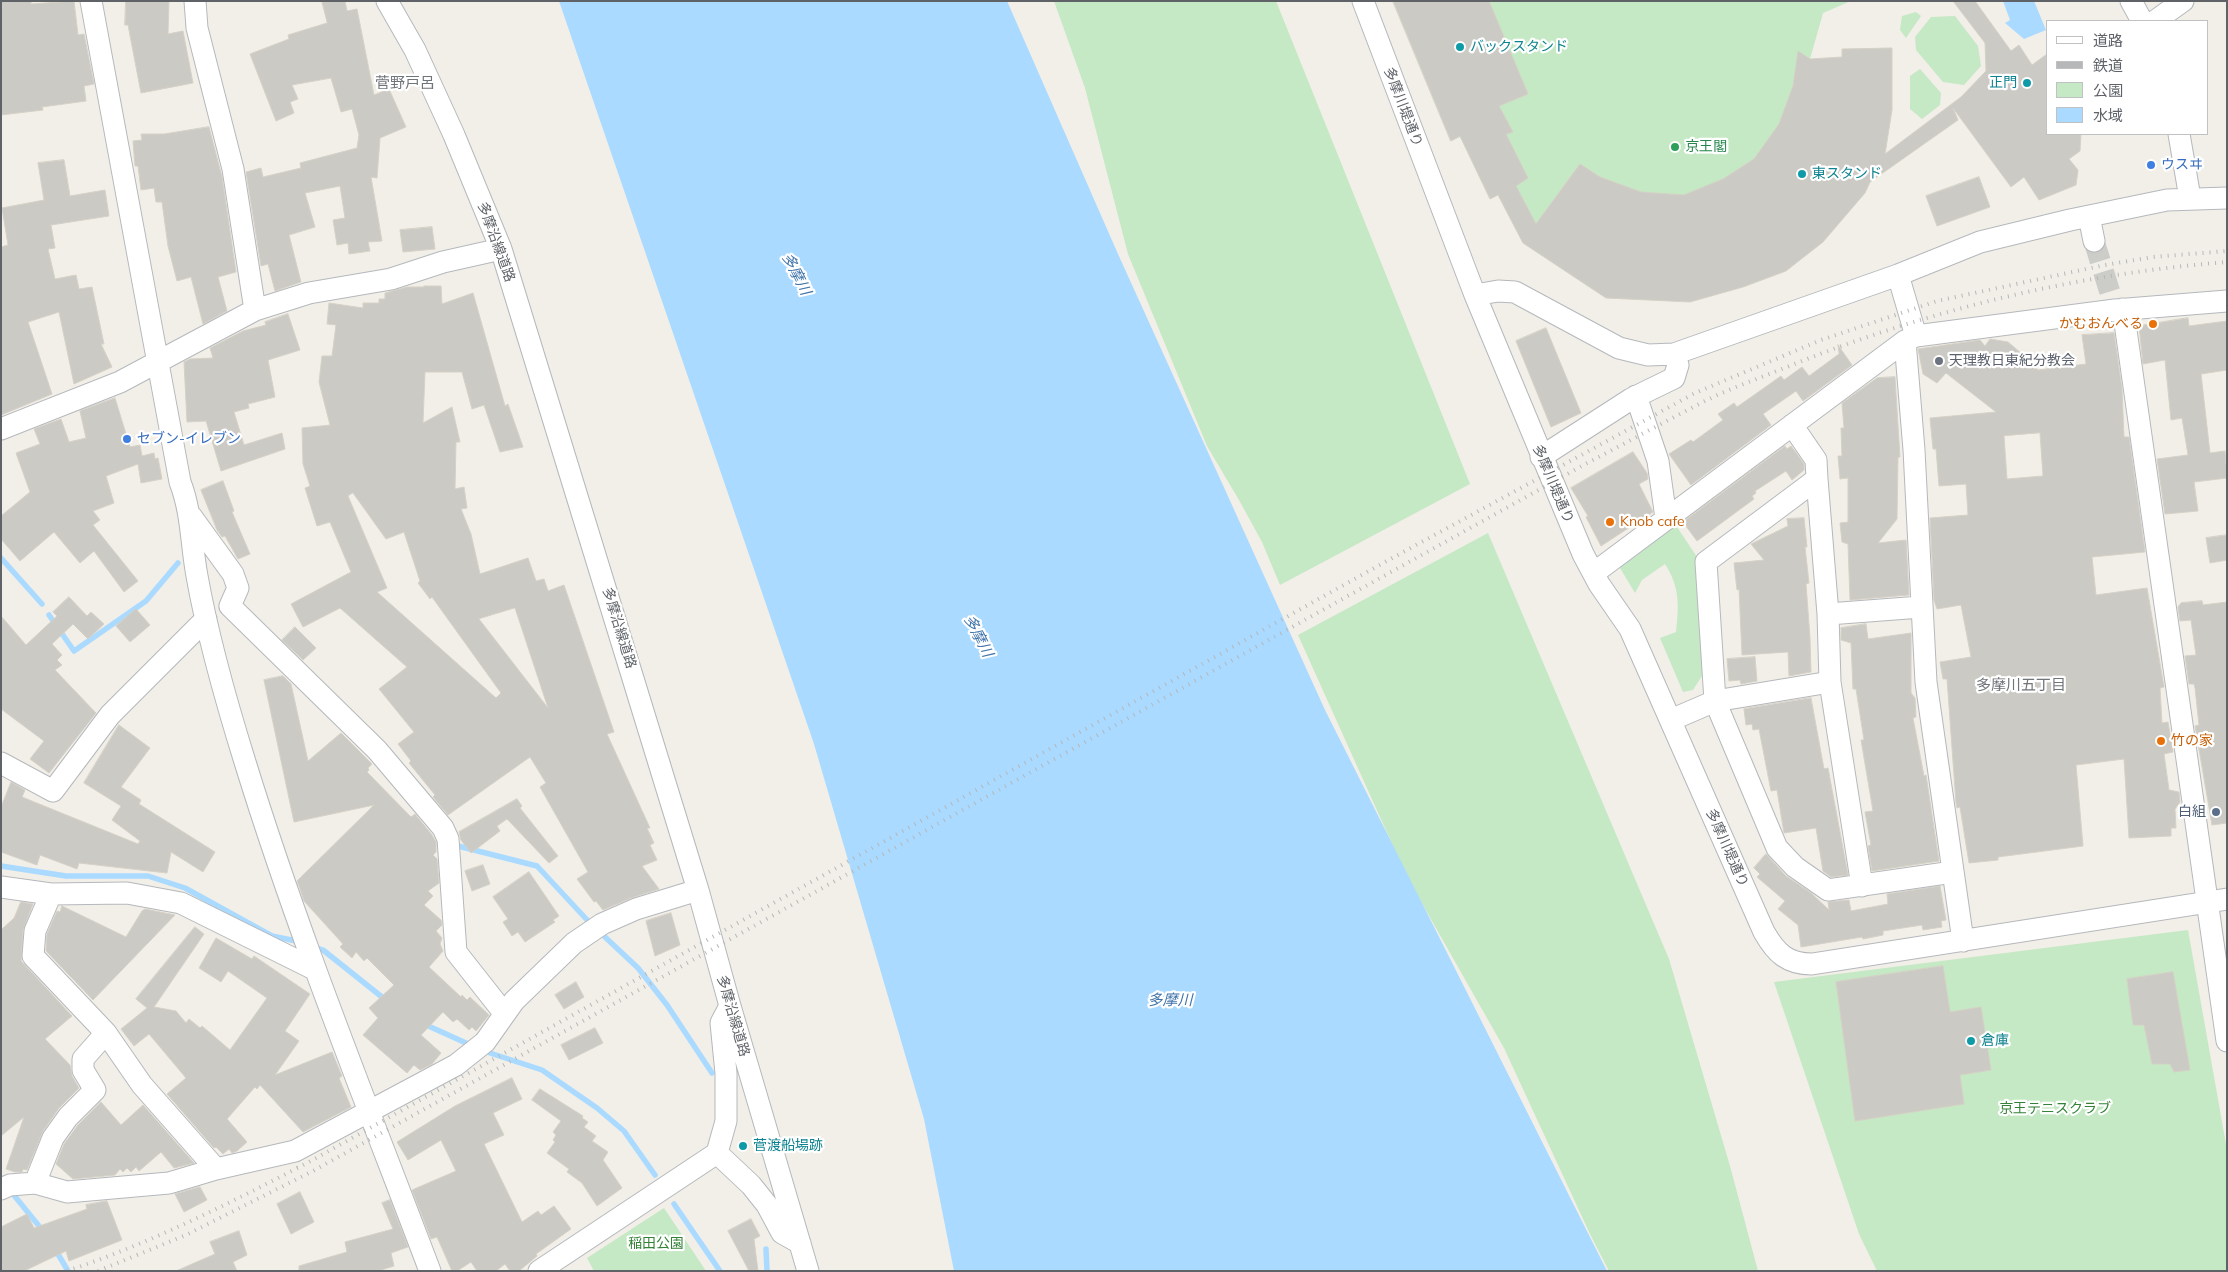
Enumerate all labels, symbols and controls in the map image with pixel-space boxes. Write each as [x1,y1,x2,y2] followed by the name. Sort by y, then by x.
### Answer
[2046,20,2208,135] legend
[2093,31,2123,50] text: 道路
[1470,39,1568,55] place label: バックスタンド
[1454,41,1466,53] marker: バックスタンド
[2093,56,2123,75] text: 鉄道
[1380,65,1426,149] street label: 多摩川堤通り
[375,74,435,92] district label: 菅野戸呂
[1989,75,2017,91] place label: 正門
[2021,77,2033,89] marker: 正門
[2093,81,2123,100] text: 公園
[2093,106,2123,125] text: 水域
[1685,139,1727,155] place label: 京王閣
[1669,141,1681,153] marker: 京王閣
[2161,157,2203,173] place label: ウスヰ
[2145,159,2157,171] marker: ウスヰ
[1812,166,1882,182] place label: 東スタンド
[1796,168,1808,180] marker: 東スタンド
[474,200,518,284] street label: 多摩沿線道路
[778,250,814,298] water label: 多摩川
[2059,316,2143,332] place label: かむおんべる
[2147,318,2159,330] marker: かむおんべる
[1949,353,2075,369] place label: 天理教日東紀分教会
[1933,355,1945,367] marker: 天理教日東紀分教会
[137,431,241,447] place label: セブン-イレブン
[121,433,133,445] marker: セブン-イレブン
[1529,442,1577,526] street label: 多摩川堤通り
[1620,514,1685,530] place label: Knob cafe
[1604,516,1616,528] marker: Knob cafe
[599,585,639,671] street label: 多摩沿線道路
[960,612,996,660] water label: 多摩川
[1976,676,2066,694] district label: 多摩川五丁目
[2171,733,2213,749] place label: 竹の家
[2155,735,2167,747] marker: 竹の家
[2178,804,2206,820] place label: 白組
[1702,806,1752,890] street label: 多摩川堤通り
[2210,806,2222,818] marker: 白組
[713,973,753,1059] street label: 多摩沿線道路
[1148,991,1192,1009] water label: 多摩川
[1981,1033,2009,1049] place label: 倉庫
[1965,1035,1977,1047] marker: 倉庫
[1999,1101,2111,1117] park label: 京王テニスクラブ
[753,1138,823,1154] place label: 菅渡船場跡
[737,1140,749,1152] marker: 菅渡船場跡
[628,1236,684,1252] park label: 稲田公園

